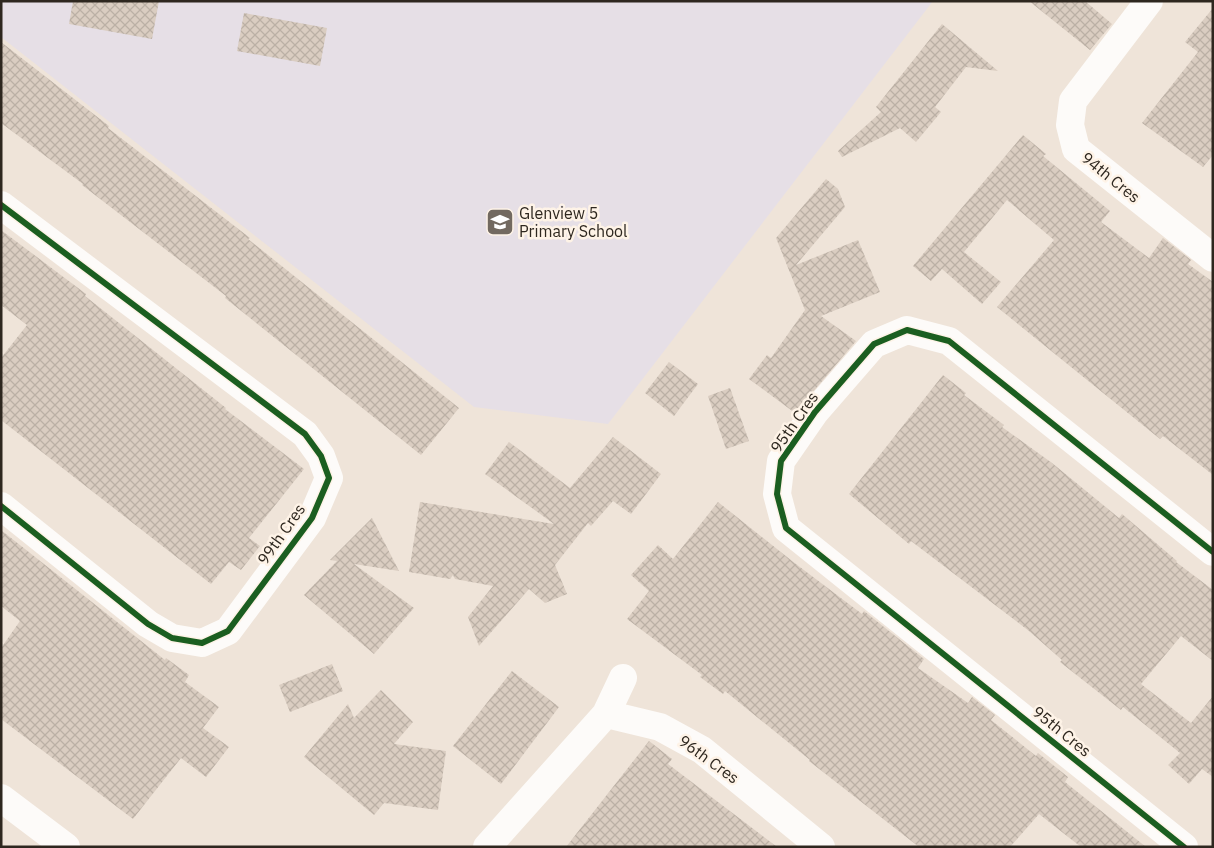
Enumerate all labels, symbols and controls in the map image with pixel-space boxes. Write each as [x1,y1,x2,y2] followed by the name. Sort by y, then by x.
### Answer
[1078,147,1144,207] street label: 94th Cres
[519,203,627,241] place label: Glenview 5 Primary School
[485,207,515,237] school or university icon: Glenview 5 Primary School
[766,388,822,456] street label: 95th Cres
[253,500,309,568] street label: 99th Cres
[1029,701,1095,761] street label: 95th Cres
[675,730,743,788] street label: 96th Cres

